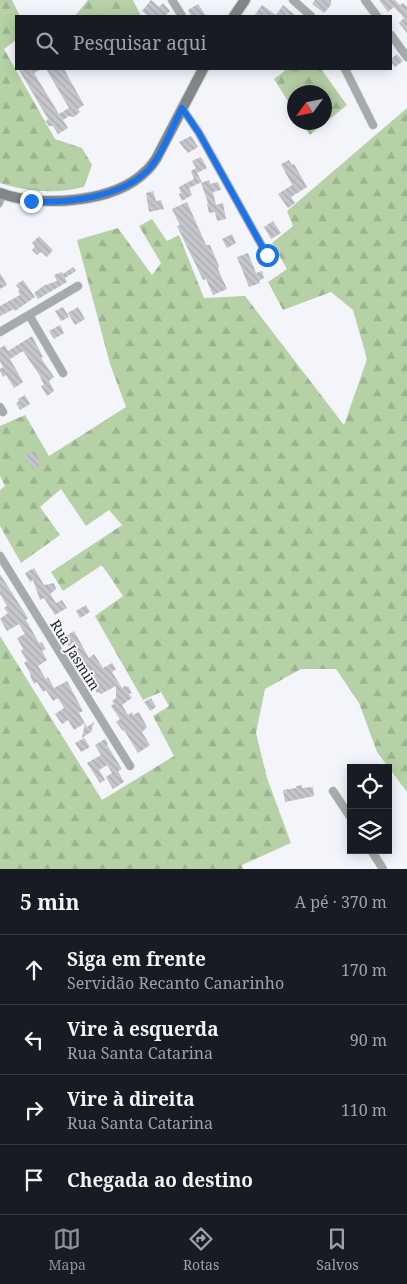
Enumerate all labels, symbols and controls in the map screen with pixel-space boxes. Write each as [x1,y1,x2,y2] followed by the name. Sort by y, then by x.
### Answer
[15,15,392,70] search box
[33,29,61,57] icon: search
[73,30,207,56] text: Pesquisar aqui
[287,85,332,130] north arrow
[20,190,43,213] route end
[256,244,279,267] route start
[46,616,105,694] street label: Rua Jasmim
[347,764,392,854] map controls
[347,764,392,809] button: locate
[347,809,392,854] button: layers
[20,888,79,916] text: 5 min
[295,891,387,913] text: A pé · 370 m
[67,946,206,972] text: Siga em frente
[20,956,48,984] icon: ahead
[341,959,387,981] text: 170 m
[67,972,284,994] text: Servidão Recanto Canarinho
[67,1016,219,1042] text: Vire à esquerda
[20,1026,48,1054] icon: left
[350,1029,387,1051] text: 90 m
[67,1042,213,1064] text: Rua Santa Catarina
[67,1086,195,1112] text: Vire à direita
[20,1096,48,1124] icon: right
[341,1099,387,1121] text: 110 m
[67,1112,213,1134] text: Rua Santa Catarina
[20,1166,48,1194] icon: arrive
[67,1167,253,1193] text: Chegada ao destino
[48,1225,86,1274] tab: Mapa
[183,1225,219,1274] tab: Rotas
[316,1225,359,1274] tab: Salvos

